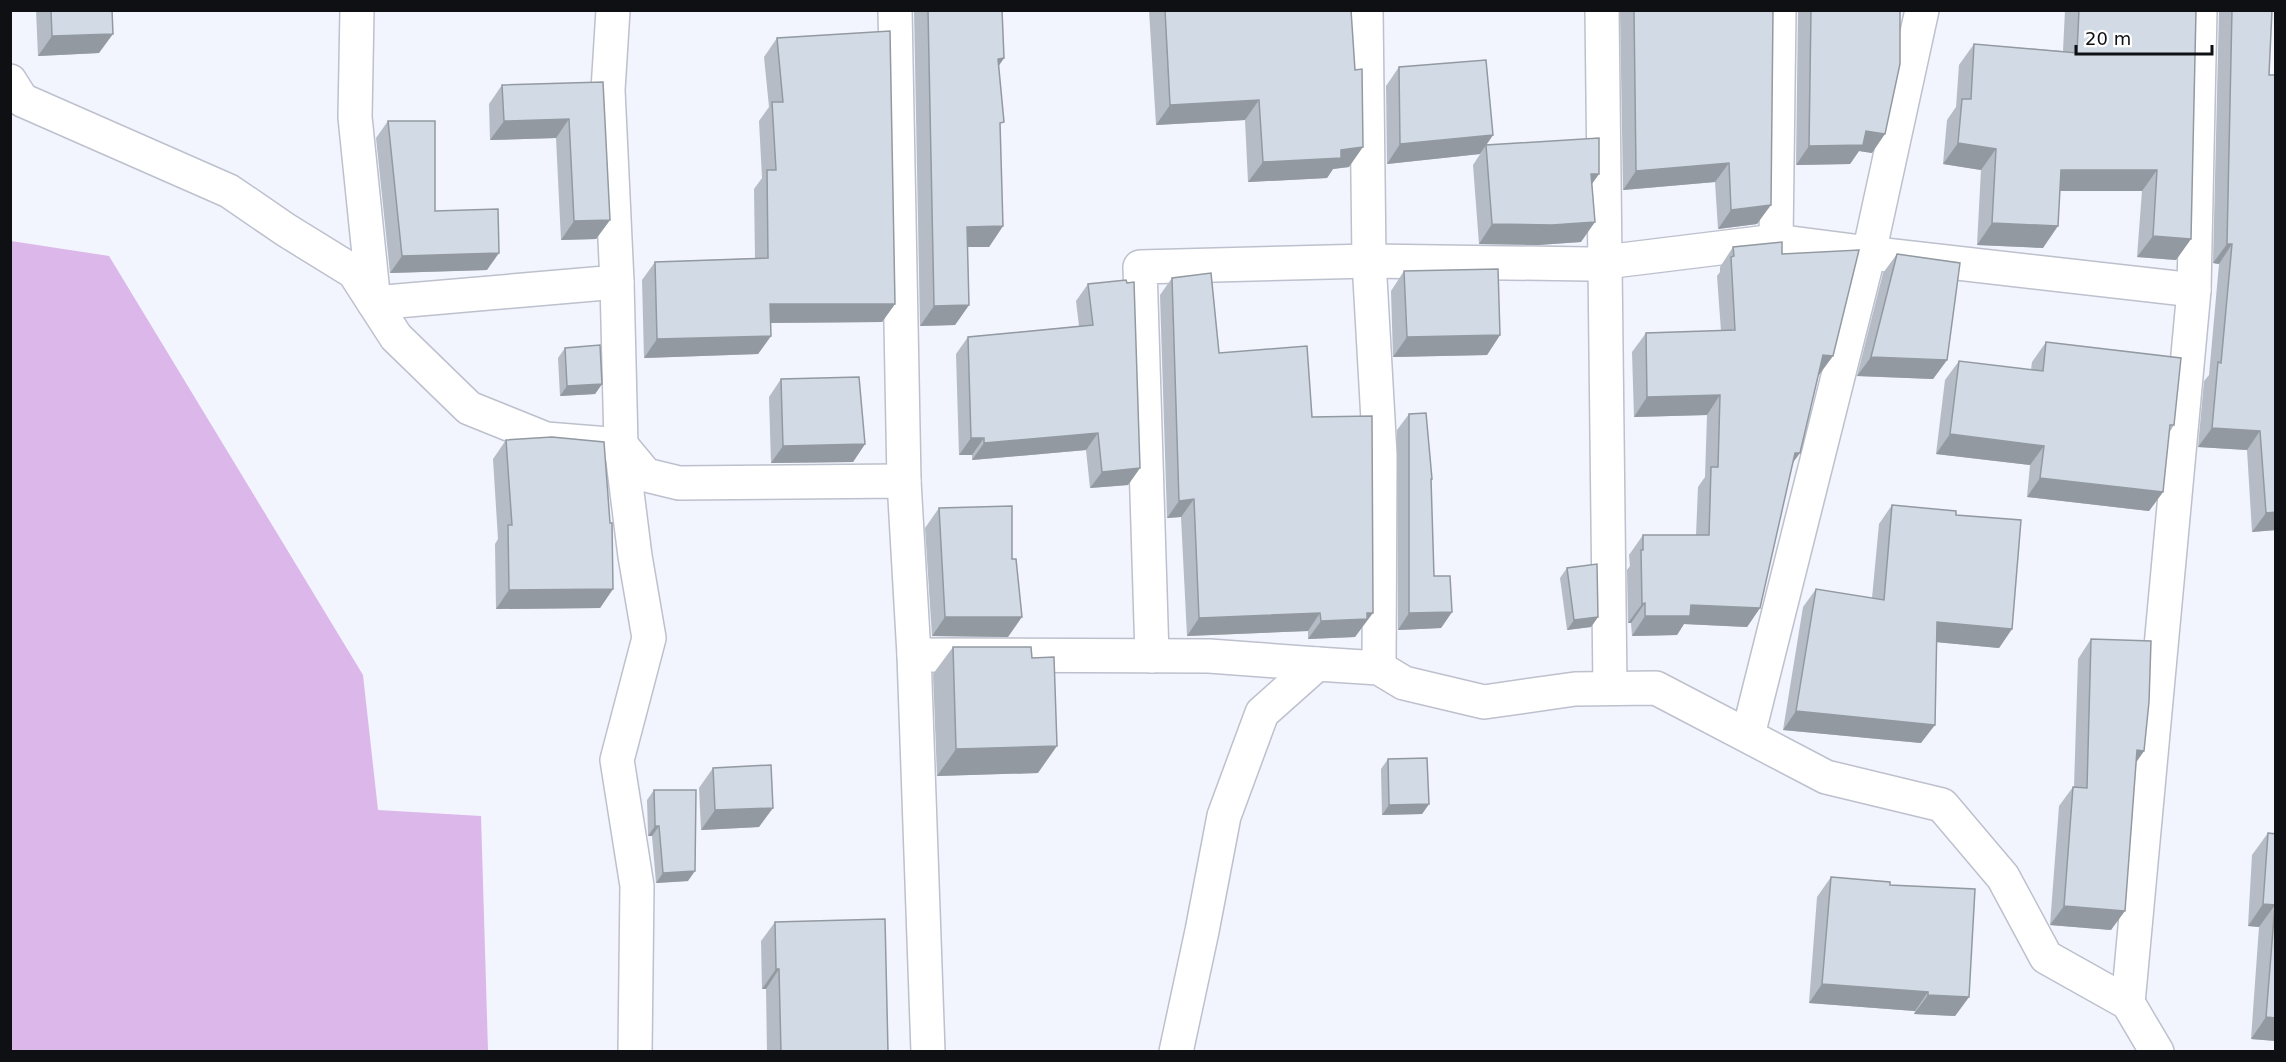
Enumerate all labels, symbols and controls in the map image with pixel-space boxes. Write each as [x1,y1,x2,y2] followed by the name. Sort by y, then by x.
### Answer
[2076,18,2212,56] scale bar
[2085,28,2131,49] text: 20 m

